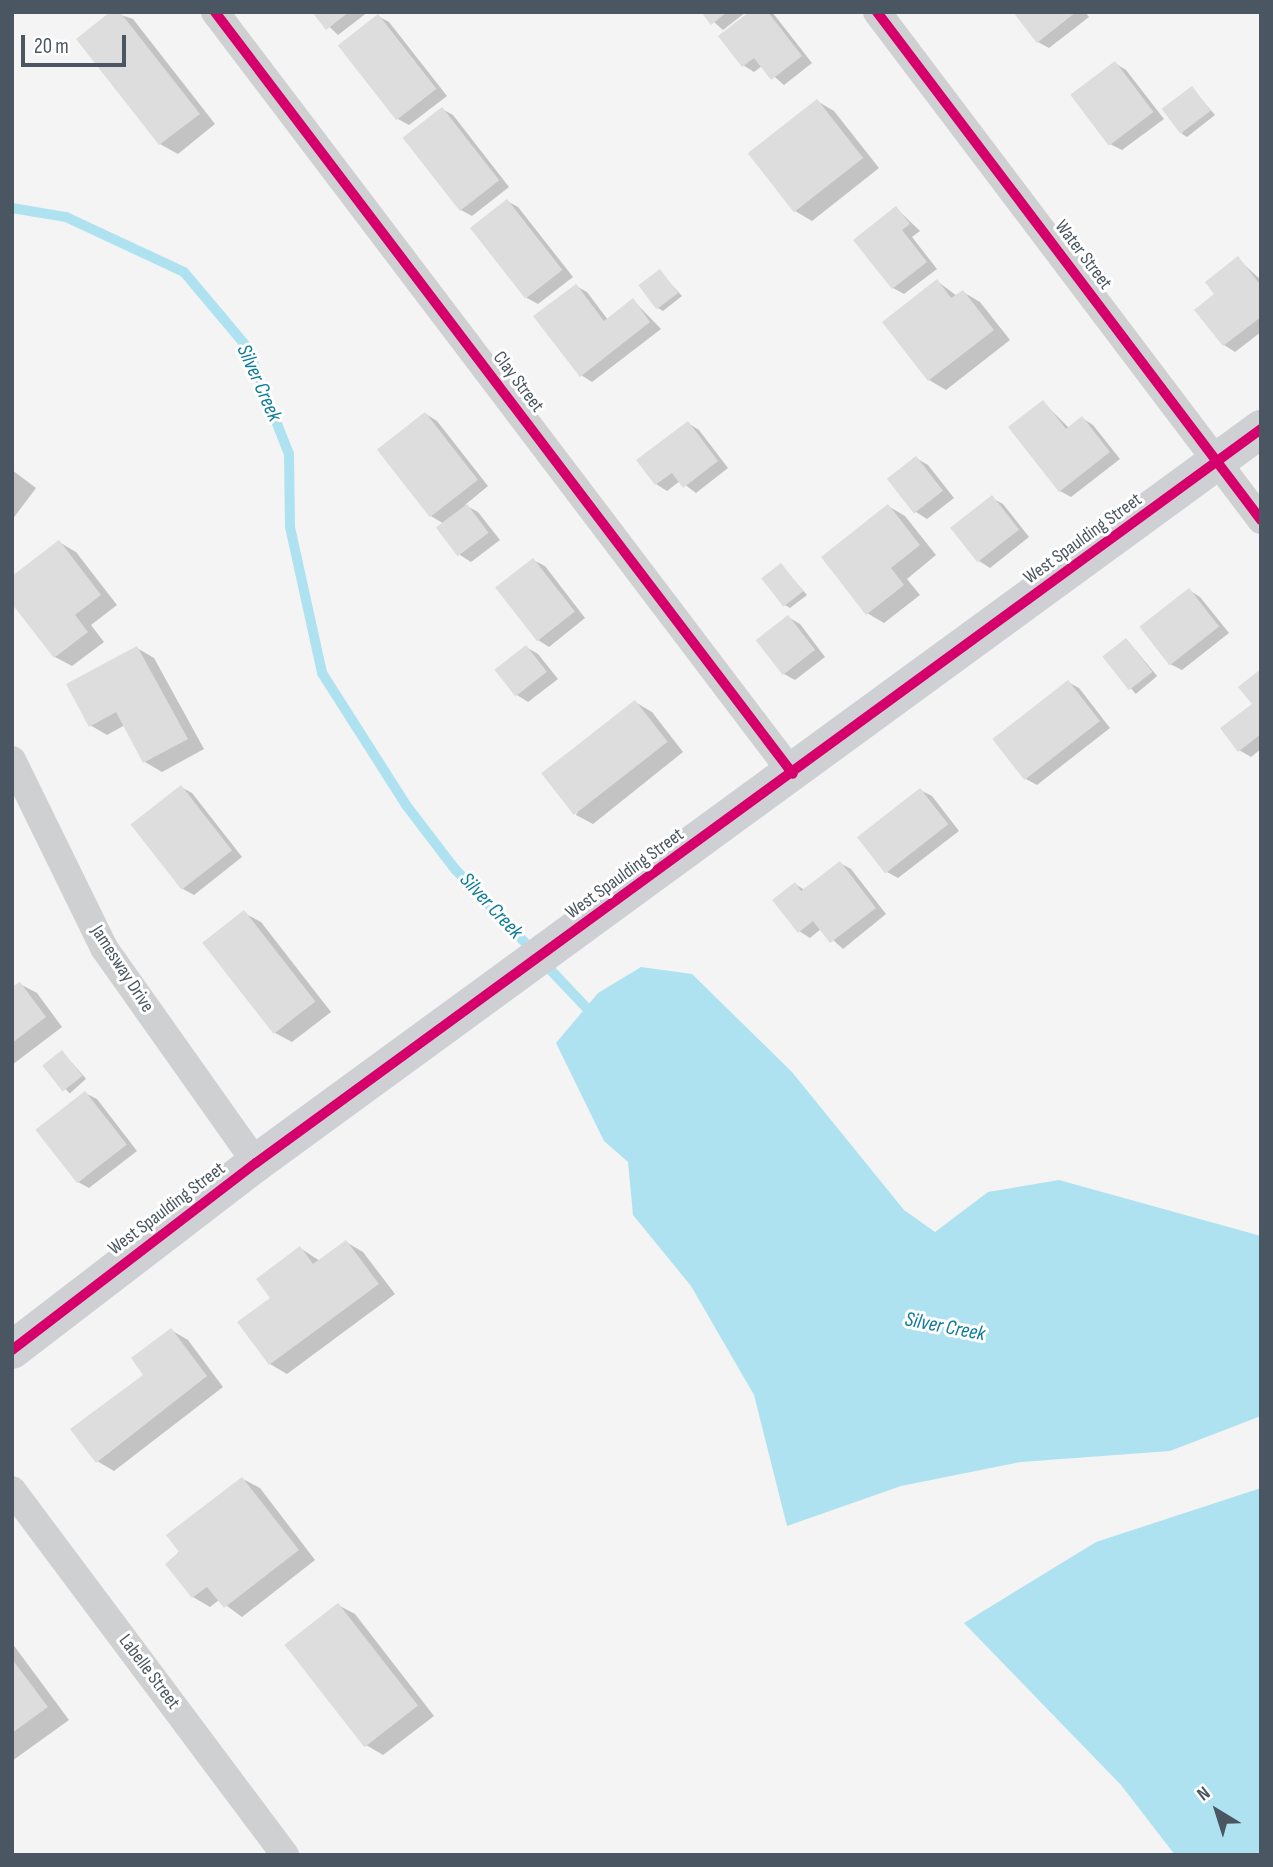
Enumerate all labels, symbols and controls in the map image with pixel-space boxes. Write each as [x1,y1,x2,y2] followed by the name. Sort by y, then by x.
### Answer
[24,21,130,65] scale bar
[34,34,69,59] text: 20 m
[1050,216,1116,294] street label: Water Street
[231,341,287,425] water label: Silver Creek
[488,347,548,417] street label: Clay Street
[1020,489,1146,589] street label: West Spaulding Street
[562,824,688,924] street label: West Spaulding Street
[454,868,528,944] water label: Silver Creek
[85,921,159,1017] street label: Jamesway Drive
[104,1158,230,1260] street label: West Spaulding Street
[903,1307,987,1347] water label: Silver Creek
[114,1630,184,1714] street label: Labelle Street
[1182,1776,1252,1846] north arrow
[1193,1782,1215,1806] text: N

